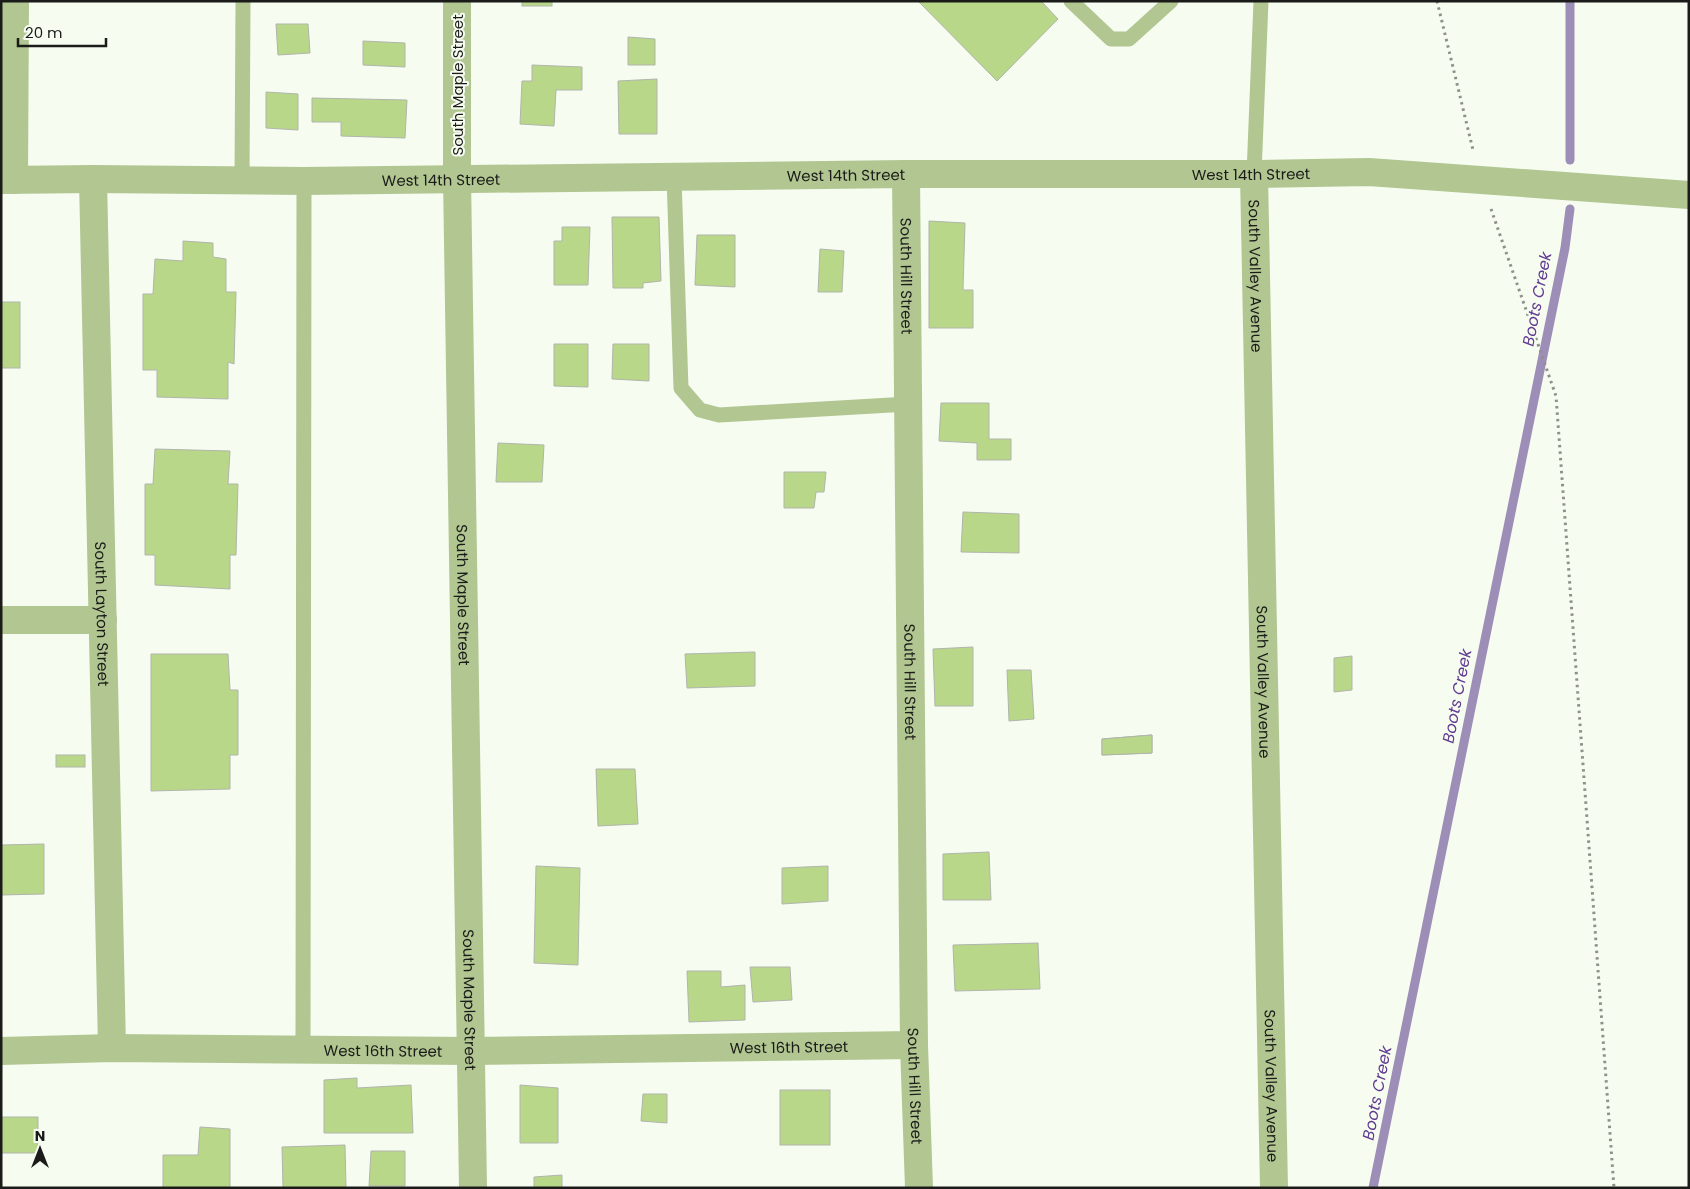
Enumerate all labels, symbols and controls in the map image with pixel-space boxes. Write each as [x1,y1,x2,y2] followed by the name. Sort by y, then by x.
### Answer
[447,14,468,156] street label: South Maple Street
[18,15,105,47] scale bar
[25,22,63,43] text: 20 m
[1192,163,1310,185] street label: West 14th Street
[787,164,905,186] street label: West 14th Street
[382,168,500,191] street label: West 14th Street
[1244,199,1268,353] street label: South Valley Avenue
[896,218,918,334] street label: South Hill Street
[1517,249,1558,348] water label: Boots Creek
[452,524,475,666] street label: South Maple Street
[90,541,115,687] street label: South Layton Street
[1252,605,1276,759] street label: South Valley Avenue
[900,624,922,740] street label: South Hill Street
[1437,646,1478,745] water label: Boots Creek
[458,929,482,1071] street label: South Maple Street
[1260,1009,1284,1163] street label: South Valley Avenue
[903,1028,928,1145] street label: South Hill Street
[729,1035,848,1058] street label: West 16th Street
[324,1039,442,1061] street label: West 16th Street
[1357,1043,1398,1142] water label: Boots Creek
[15,1124,65,1174] north arrow
[35,1126,45,1146] text: N

